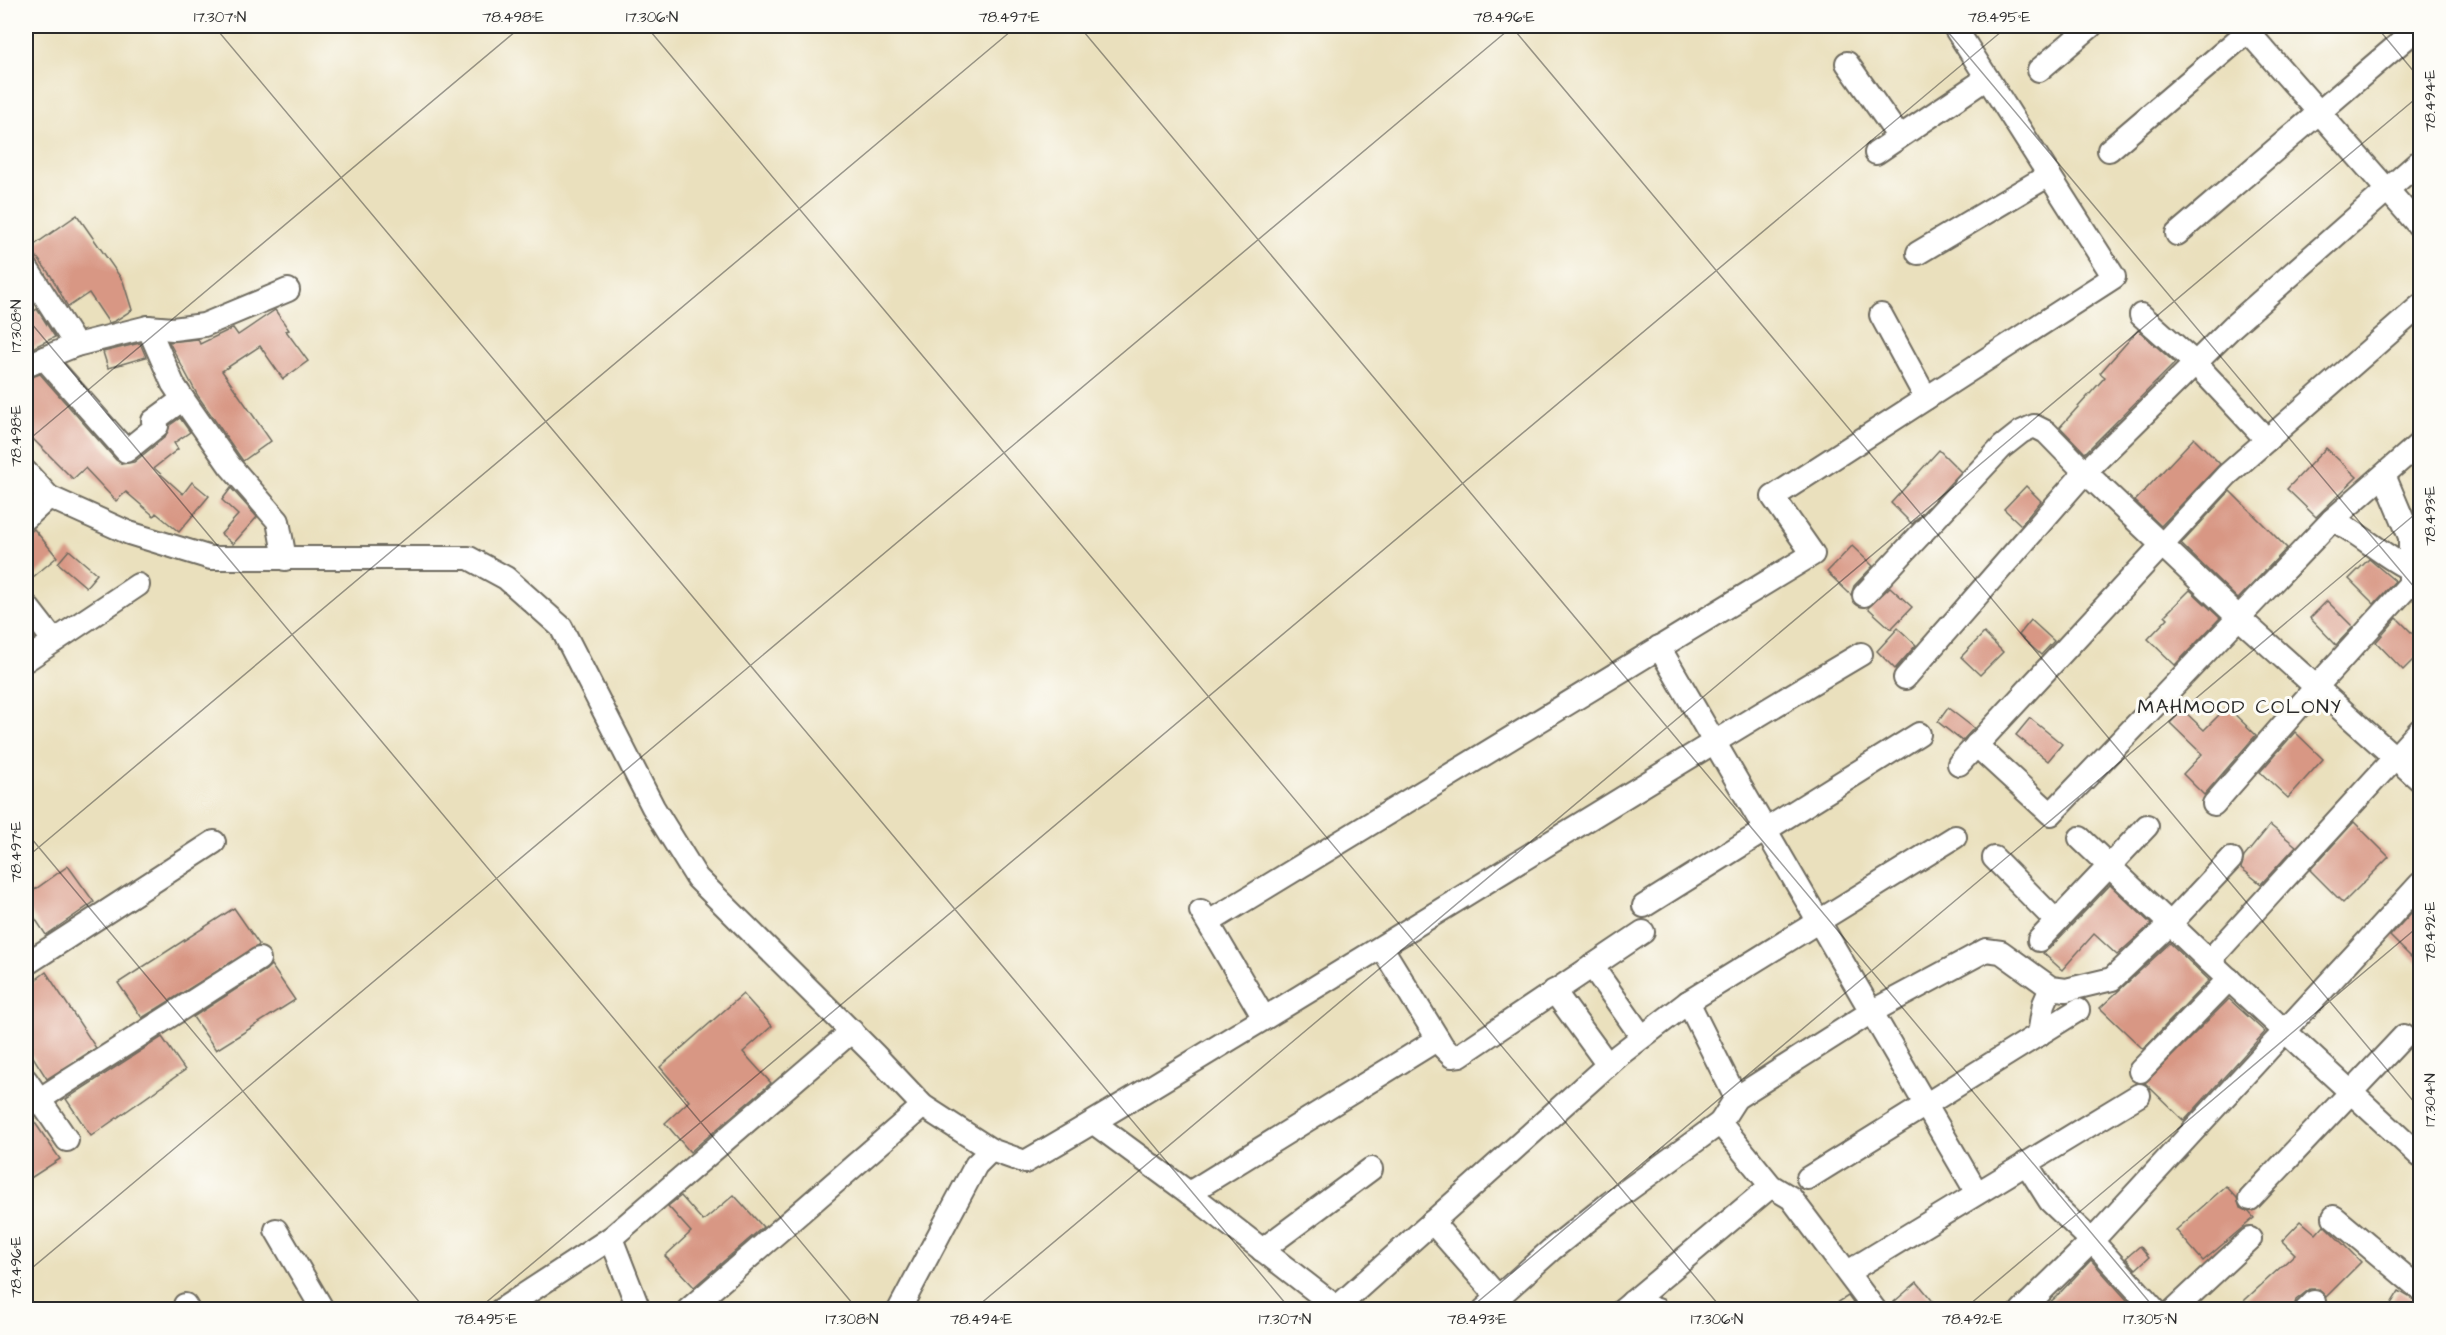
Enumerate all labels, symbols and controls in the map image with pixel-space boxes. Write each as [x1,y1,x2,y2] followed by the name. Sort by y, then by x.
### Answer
[194,7,246,28] text: 17.307°N
[482,7,544,28] text: 78.498°E
[626,7,678,28] text: 17.306°N
[978,7,1040,28] text: 78.497°E
[1473,7,1535,28] text: 78.496°E
[1968,7,2030,28] text: 78.495°E
[2420,70,2441,132] text: 78.494°E
[6,300,27,352] text: 17.308°N
[6,405,27,467] text: 78.498°E
[2420,486,2441,546] text: 78.493°E
[2138,693,2342,721] district label: MAHMOOD COLONY
[6,821,27,883] text: 78.497°E
[2420,902,2441,962] text: 78.492°E
[2420,1073,2441,1127] text: 17.304°N
[6,1236,27,1298] text: 78.496°E
[455,1309,517,1330] text: 78.495°E
[826,1309,878,1330] text: 17.308°N
[950,1309,1012,1330] text: 78.494°E
[1259,1309,1311,1330] text: 17.307°N
[1447,1309,1507,1330] text: 78.493°E
[1691,1309,1743,1330] text: 17.306°N
[1942,1309,2002,1330] text: 78.492°E
[2123,1309,2177,1330] text: 17.305°N

